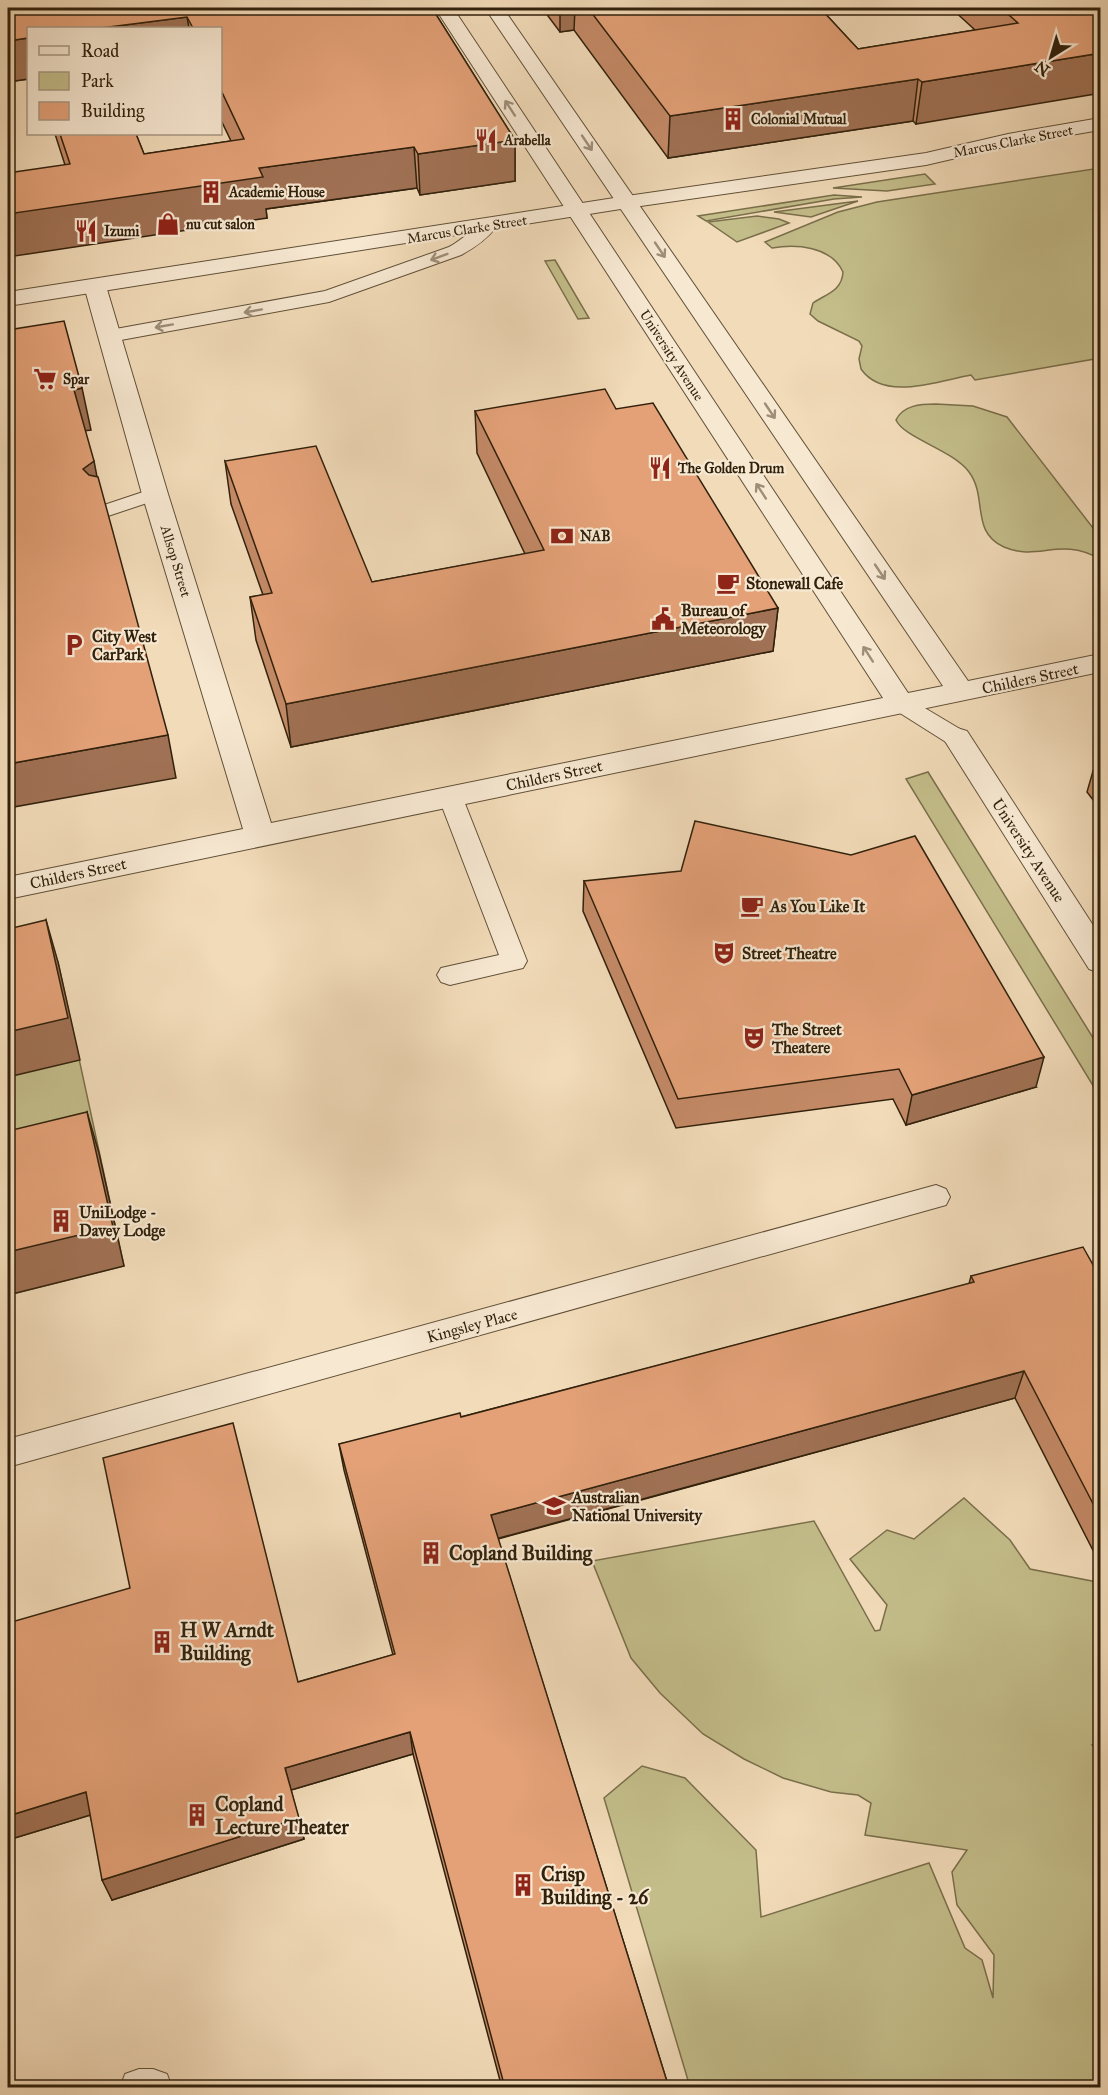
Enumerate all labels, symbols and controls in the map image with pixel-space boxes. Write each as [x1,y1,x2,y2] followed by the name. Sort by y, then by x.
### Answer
[27,27,222,135] legend
[1021,27,1081,87] north arrow
[81,40,119,62] text: Road
[1031,57,1053,80] text: N
[81,70,114,92] text: Park
[81,100,145,123] text: Building
[504,100,516,117] one-way arrow
[720,106,746,132] building icon: Colonial Mutual
[751,111,848,128] place label: Colonial Mutual
[952,122,1074,161] street label: Marcus Clarke Street
[473,127,499,153] restaurant icon: Arabella
[503,132,552,149] place label: Arabella
[581,134,593,150] one-way arrow
[198,179,224,205] building icon: Academie House
[228,184,325,201] place label: Academie House
[155,211,181,237] shop icon: nu cut salon
[406,212,528,247] street label: Marcus Clarke Street
[186,216,255,233] place label: nu cut salon
[73,218,99,244] restaurant icon: Izumi
[104,223,140,240] place label: Izumi
[654,241,666,258] one-way arrow
[430,252,449,263] one-way arrow
[243,306,263,317] one-way arrow
[636,307,707,404] street label: University Avenue
[155,321,175,332] one-way arrow
[32,366,58,392] supermarket icon: Spar
[63,371,90,389] place label: Spar
[764,402,776,419] one-way arrow
[647,455,673,481] restaurant icon: The Golden Drum
[677,460,785,477] place label: The Golden Drum
[755,483,767,499] one-way arrow
[156,522,194,599] street label: Allsop Street
[549,523,575,549] bank icon: NAB
[580,528,610,545] place label: NAB
[874,563,886,580] one-way arrow
[715,570,741,596] cafe icon: Stonewall Cafe
[746,574,844,593] place label: Stonewall Cafe
[681,601,767,639] place label: Bureau of Meteorology
[650,606,676,632] public building icon: Bureau of Meteorology
[92,627,157,664] place label: City West CarPark
[61,632,87,658] parking icon: City West CarPark
[861,646,873,663] one-way arrow
[980,659,1080,698] street label: Childers Street
[504,756,604,795] street label: Childers Street
[988,795,1069,906] street label: University Avenue
[28,854,128,893] street label: Childers Street
[739,893,765,919] cafe icon: As You Like It
[769,897,865,916] place label: As You Like It
[711,940,737,966] theatre icon: Street Theatre
[742,944,837,963] place label: Street Theatre
[771,1020,842,1057] place label: The Street Theatere
[741,1025,767,1051] theatre icon: The Street Theatere
[79,1203,166,1241] place label: UniLodge - Davey Lodge
[48,1208,74,1234] building icon: UniLodge - Davey Lodge
[425,1304,520,1348] street label: Kingsley Place
[571,1488,703,1526] place label: Australian National University
[541,1493,567,1519] school or university icon: Australian National University
[418,1540,444,1566] building icon: Copland Building
[449,1541,593,1566] place label: Copland Building
[180,1618,275,1666] place label: H W Arndt Building
[149,1629,175,1655] building icon: H W Arndt Building
[215,1792,349,1839] place label: Copland Lecture Theater
[184,1802,210,1828] building icon: Copland Lecture Theater
[541,1862,650,1910] place label: Crisp Building - 26
[510,1872,536,1898] building icon: Crisp Building - 26

